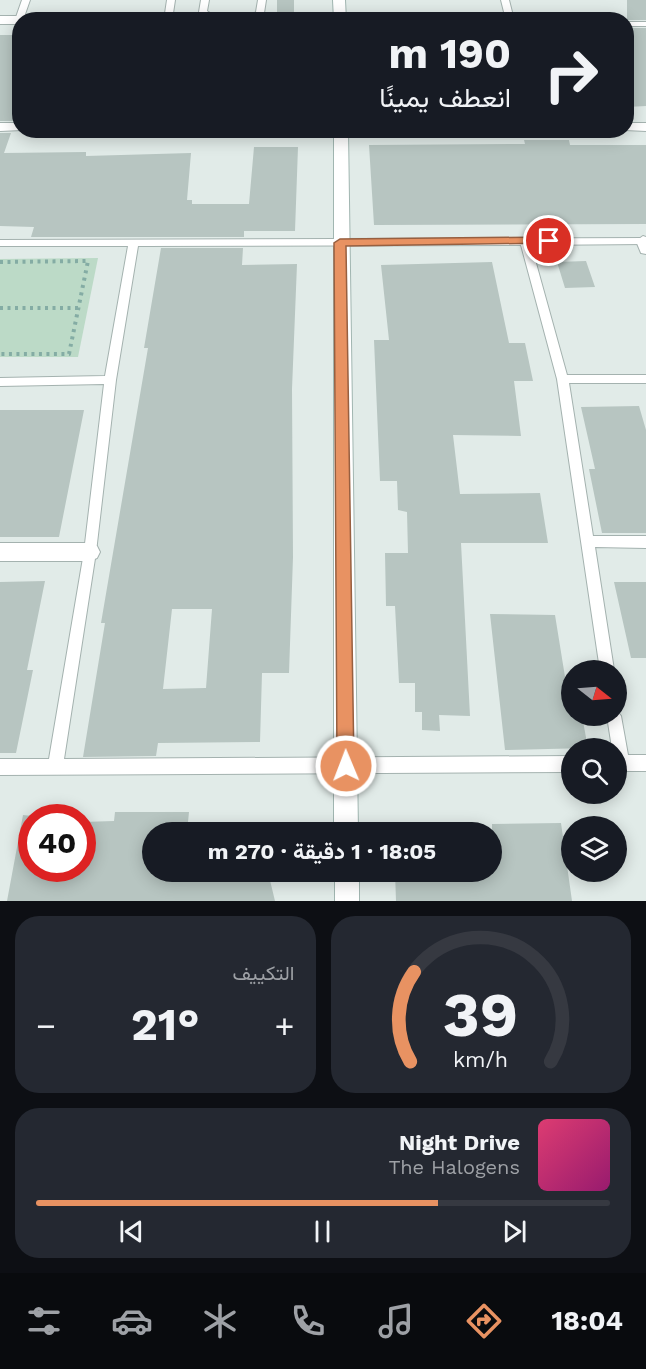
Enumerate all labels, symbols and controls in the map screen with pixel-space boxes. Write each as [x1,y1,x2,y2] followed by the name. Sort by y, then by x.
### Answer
[388,29,511,78] text: 190 m
[532,36,610,114] icon: right
[379,82,511,114] text: انعطف يمينًا
[523,215,574,266] pin
[532,224,565,257] icon: arrive
[561,660,627,726] north arrow
[561,660,627,882] map controls
[314,734,378,798] position arrow
[561,738,627,804] button: search
[18,804,96,882] speed limit sign: 40
[561,816,627,882] button: layers
[208,839,436,864] text: 18:05 · 1 دقيقة · 270 m
[232,961,295,985] text: التكييف
[443,978,518,1051] text: 39
[131,998,200,1051] text: 21°
[36,1006,56,1045] text: −
[275,1006,295,1045] text: +
[453,1047,508,1072] text: km/h
[399,1130,520,1155] text: Night Drive
[388,1155,520,1179] text: The Halogens
[115,1215,148,1248] icon: previous
[306,1215,339,1248] icon: pause
[498,1215,531,1248] icon: next
[23,1300,65,1342] icon: filters
[111,1300,153,1342] icon: car
[199,1300,241,1342] icon: climate
[287,1300,329,1342] icon: phone
[375,1300,417,1342] icon: music
[463,1300,505,1342] icon: directions
[551,1305,623,1337] text: 18:04

